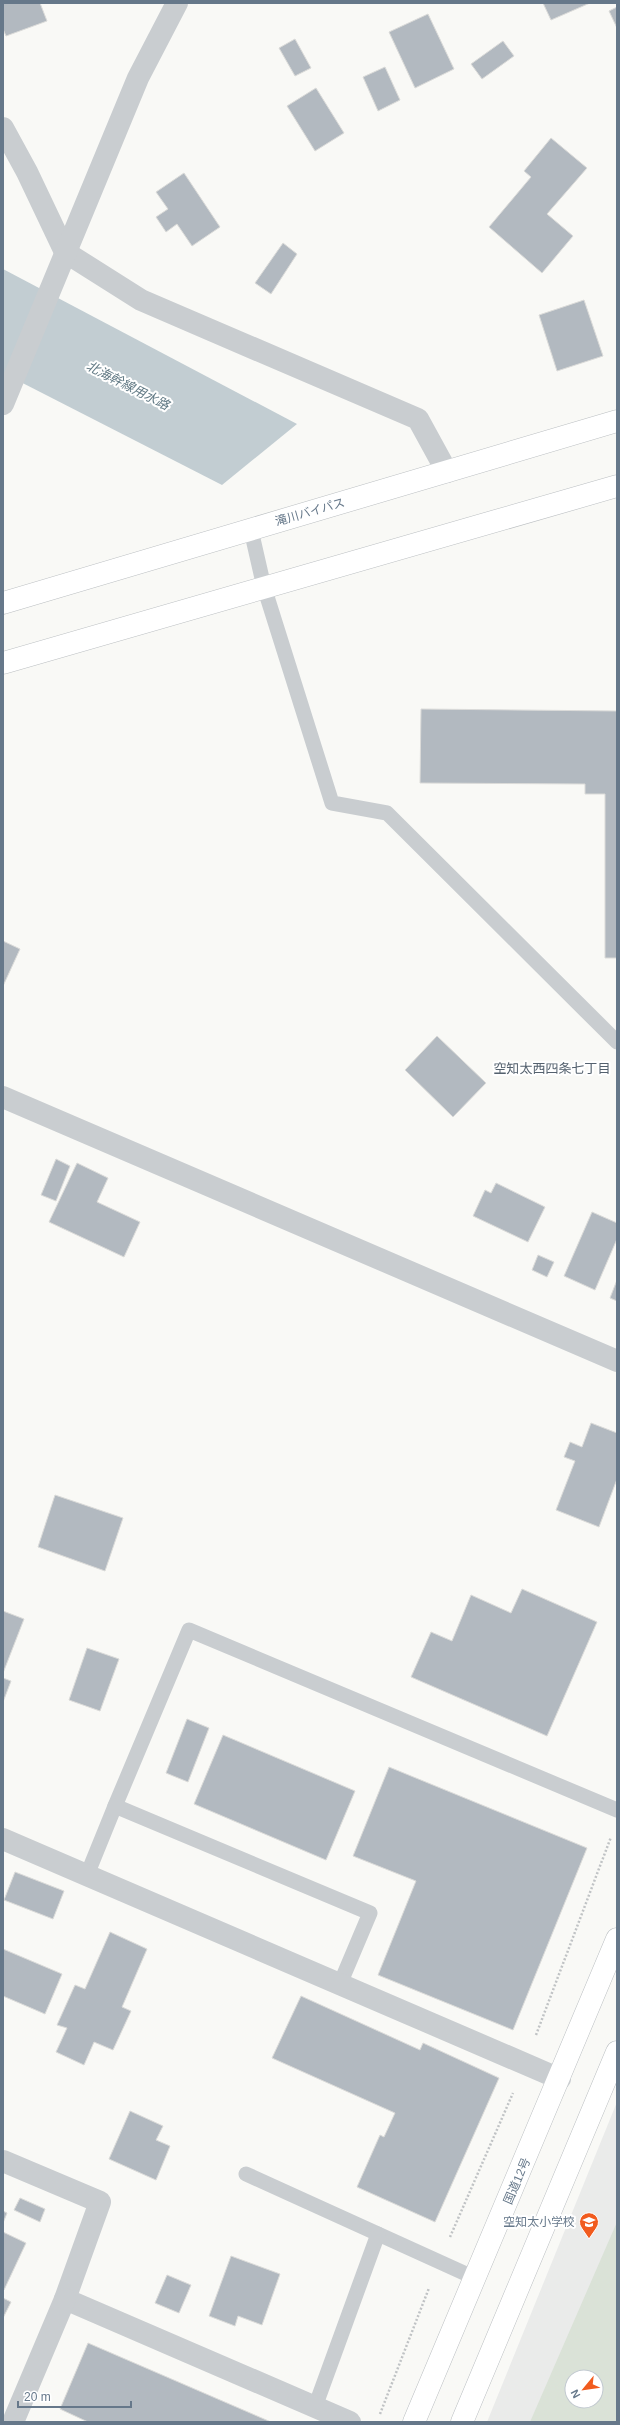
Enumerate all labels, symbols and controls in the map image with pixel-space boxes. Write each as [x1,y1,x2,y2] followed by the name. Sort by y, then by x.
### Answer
[84,358,173,413] water label: 北海幹線用水路
[274,495,346,529] street label: 滝川バイパス
[493,1061,611,1076] district label: 空知太西四条七丁目
[501,2156,533,2206] street label: 国道12号
[578,2211,600,2239] school or university icon: 空知太小学校
[503,2215,575,2229] place label: 空知太小学校
[564,2369,604,2409] north arrow
[18,2383,131,2409] scale bar
[568,2387,582,2400] text: N
[24,2390,51,2404] text: 20 m

